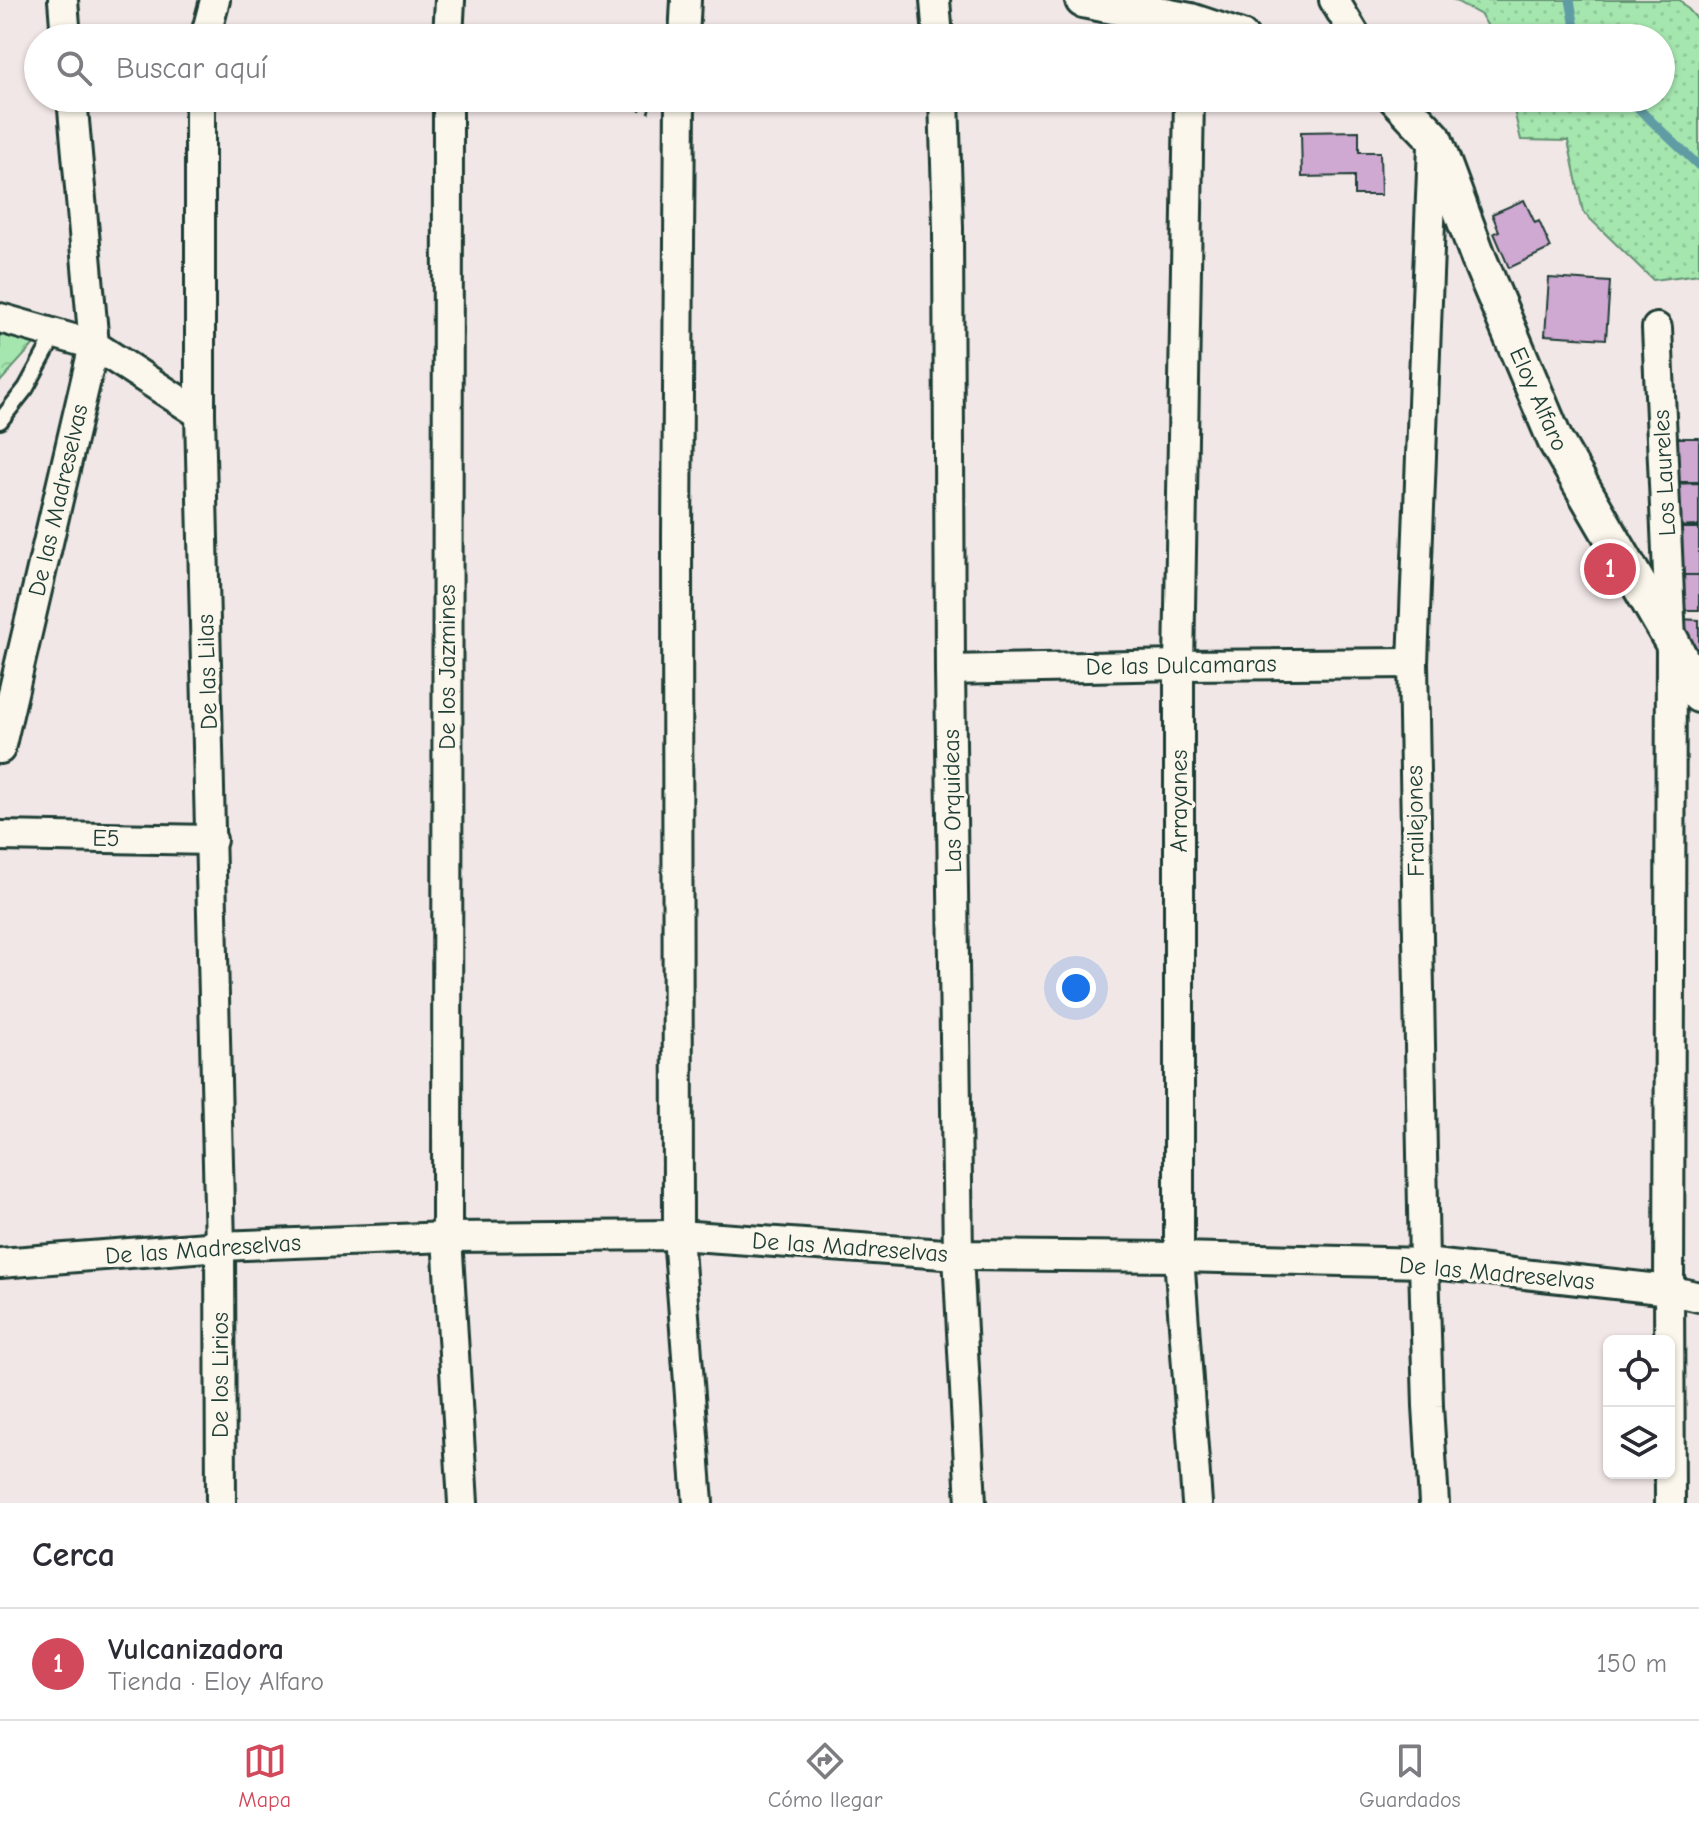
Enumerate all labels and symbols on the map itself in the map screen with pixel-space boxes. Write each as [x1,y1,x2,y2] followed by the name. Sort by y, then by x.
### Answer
[1504,343,1574,455] street label: Eloy Alfaro
[22,401,94,599] street label: De las Madreselvas
[1647,409,1681,537] street label: Los Laureles
[1584,539,1636,599] pin: 1
[433,584,461,750] street label: De los Jazmines
[191,614,223,730] street label: De las Lilas
[1085,649,1277,681] street label: De las Dulcamaras
[937,729,967,873] street label: Las Orquideas
[1165,750,1193,852] street label: Arrayanes
[1400,765,1430,877] street label: Frailejones
[92,824,120,852] street label: E5
[1056,968,1096,1008] your location
[751,1226,949,1268] street label: De las Madreselvas
[104,1228,302,1270] street label: De las Madreselvas
[1398,1251,1596,1295] street label: De las Madreselvas
[206,1312,234,1438] street label: De los Lirios

